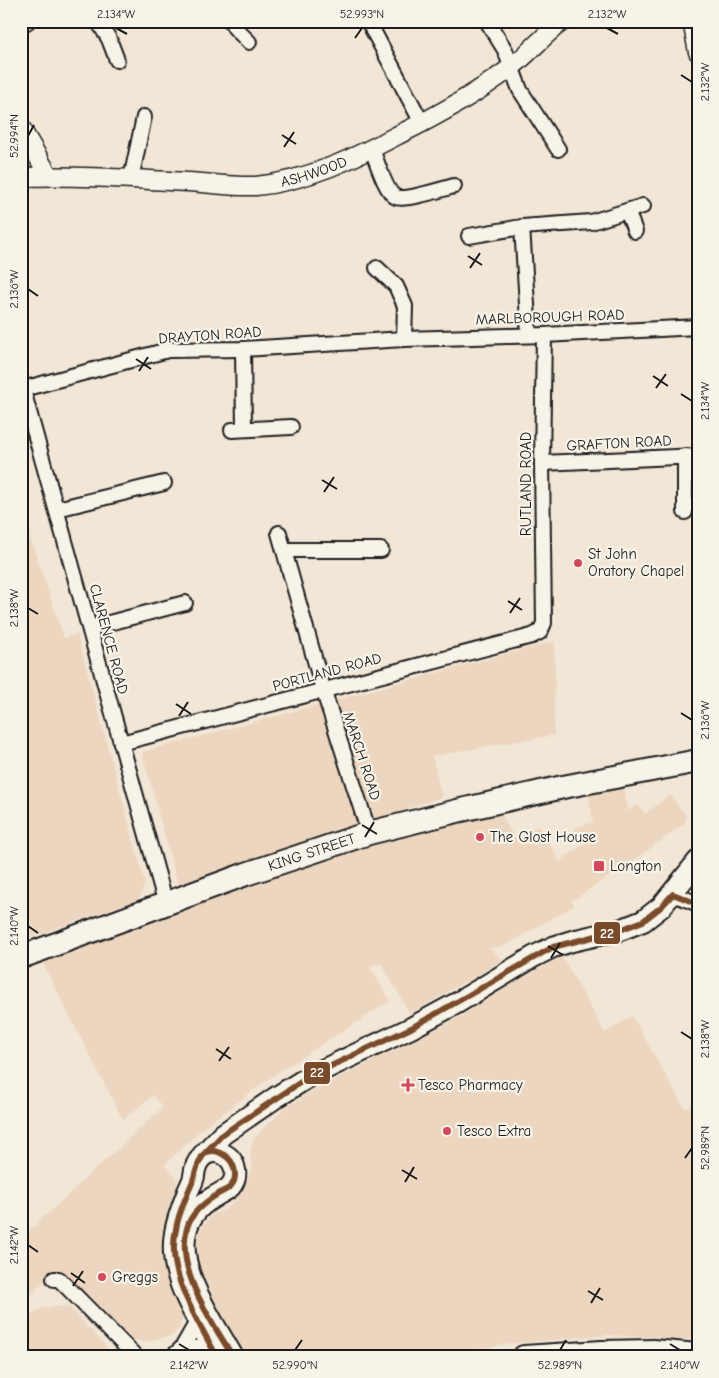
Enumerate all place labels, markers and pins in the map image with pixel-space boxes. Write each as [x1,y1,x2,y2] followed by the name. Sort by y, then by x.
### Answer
[588,545,684,580] place label: St John Oratory Chapel
[572,557,584,569] marker: St John Oratory Chapel
[490,828,596,846] place label: The Glost House
[474,831,486,843] marker: The Glost House
[610,857,662,875] place label: Longton
[592,859,606,873] marker: Longton
[418,1076,523,1094] place label: Tesco Pharmacy
[402,1079,414,1091] marker: Tesco Pharmacy
[457,1122,531,1140] place label: Tesco Extra
[441,1125,453,1137] marker: Tesco Extra
[112,1268,158,1286] place label: Greggs
[96,1271,108,1283] marker: Greggs

